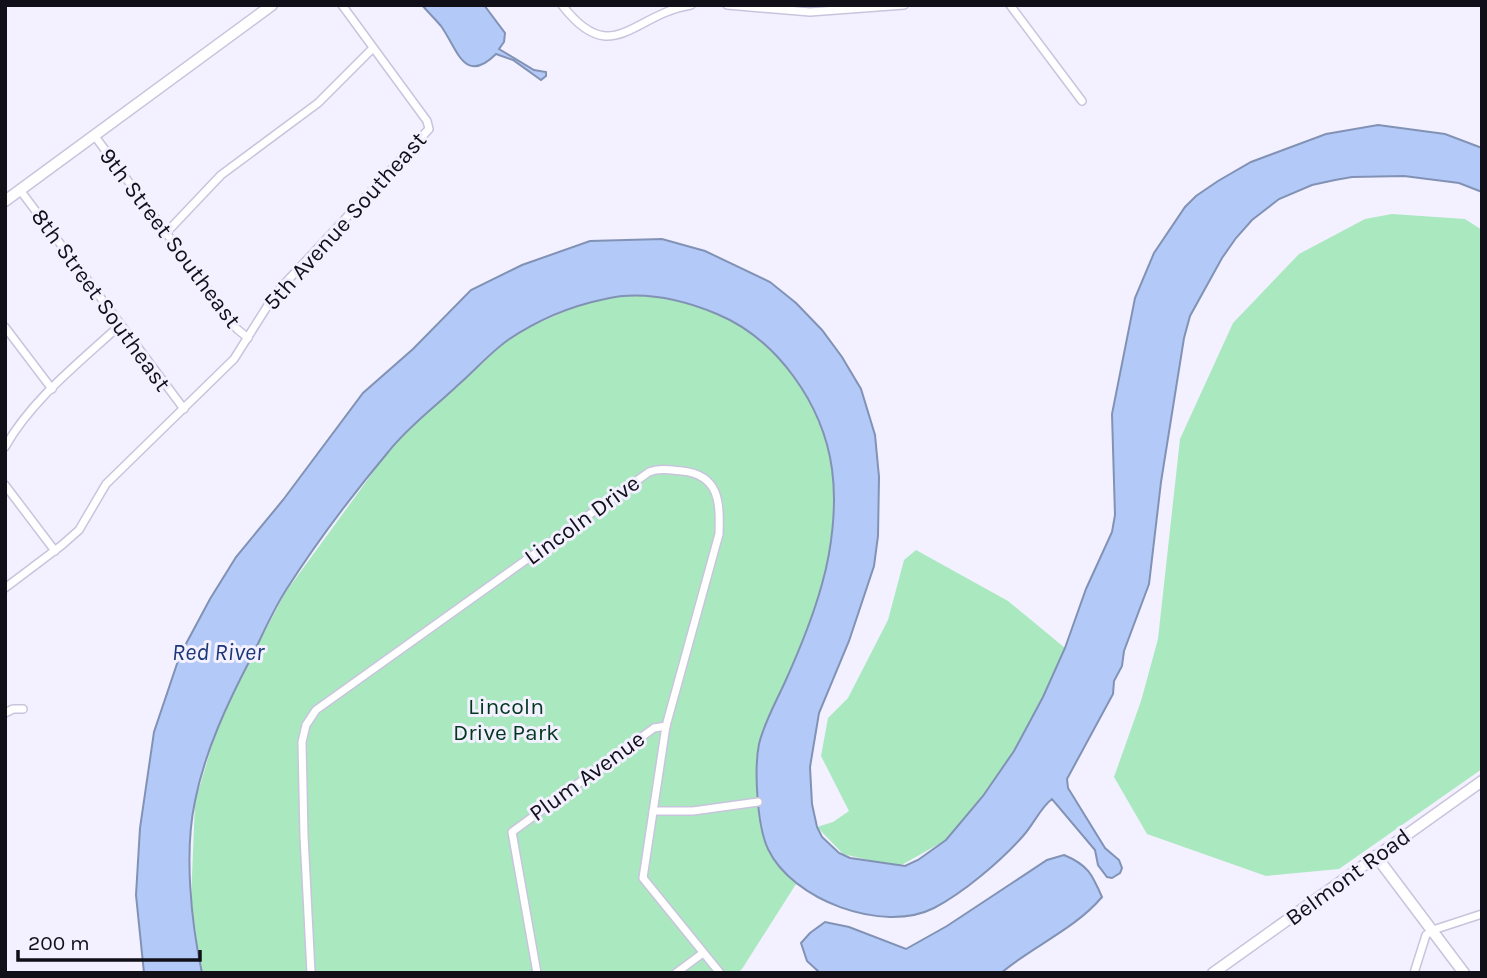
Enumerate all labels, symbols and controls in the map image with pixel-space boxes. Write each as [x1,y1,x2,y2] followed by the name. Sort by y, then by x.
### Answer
[258,126,432,316] street label: 5th Avenue Southeast
[94,143,247,333] street label: 9th Street Southeast
[26,204,176,397] street label: 8th Street Southeast
[519,469,645,571] street label: Lincoln Drive
[172,638,265,666] water label: Red River
[453,693,559,746] park label: Lincoln Drive Park
[524,725,650,827] street label: Plum Avenue
[1280,823,1416,931] street label: Belmont Road
[18,918,200,962] scale bar
[28,931,90,955] text: 200 m

